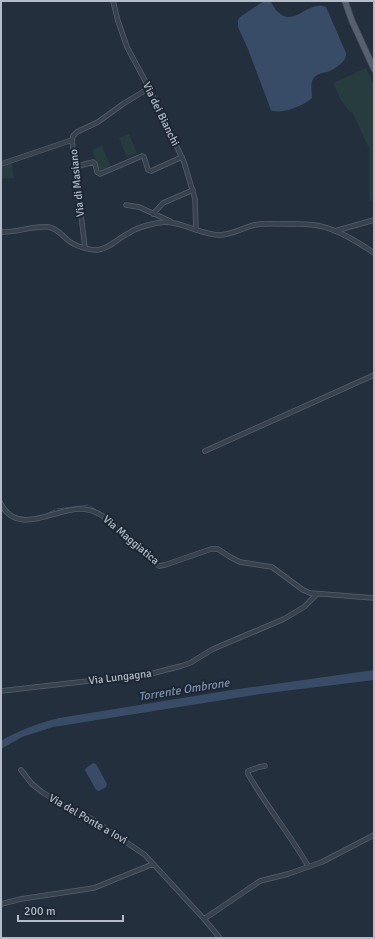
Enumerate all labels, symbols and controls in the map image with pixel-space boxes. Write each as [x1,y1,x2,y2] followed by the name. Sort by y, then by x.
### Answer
[140,80,182,148] street label: Via dei Bianchi
[67,148,87,218] street label: Via di Masiano
[100,513,162,568] street label: Via Maggiatica
[88,667,153,687] street label: Via Lungagna
[137,675,231,705] water label: Torrente Ombrone
[47,791,129,847] street label: Via del Ponte a Iovi
[18,897,123,923] scale bar
[24,904,56,919] text: 200 m

